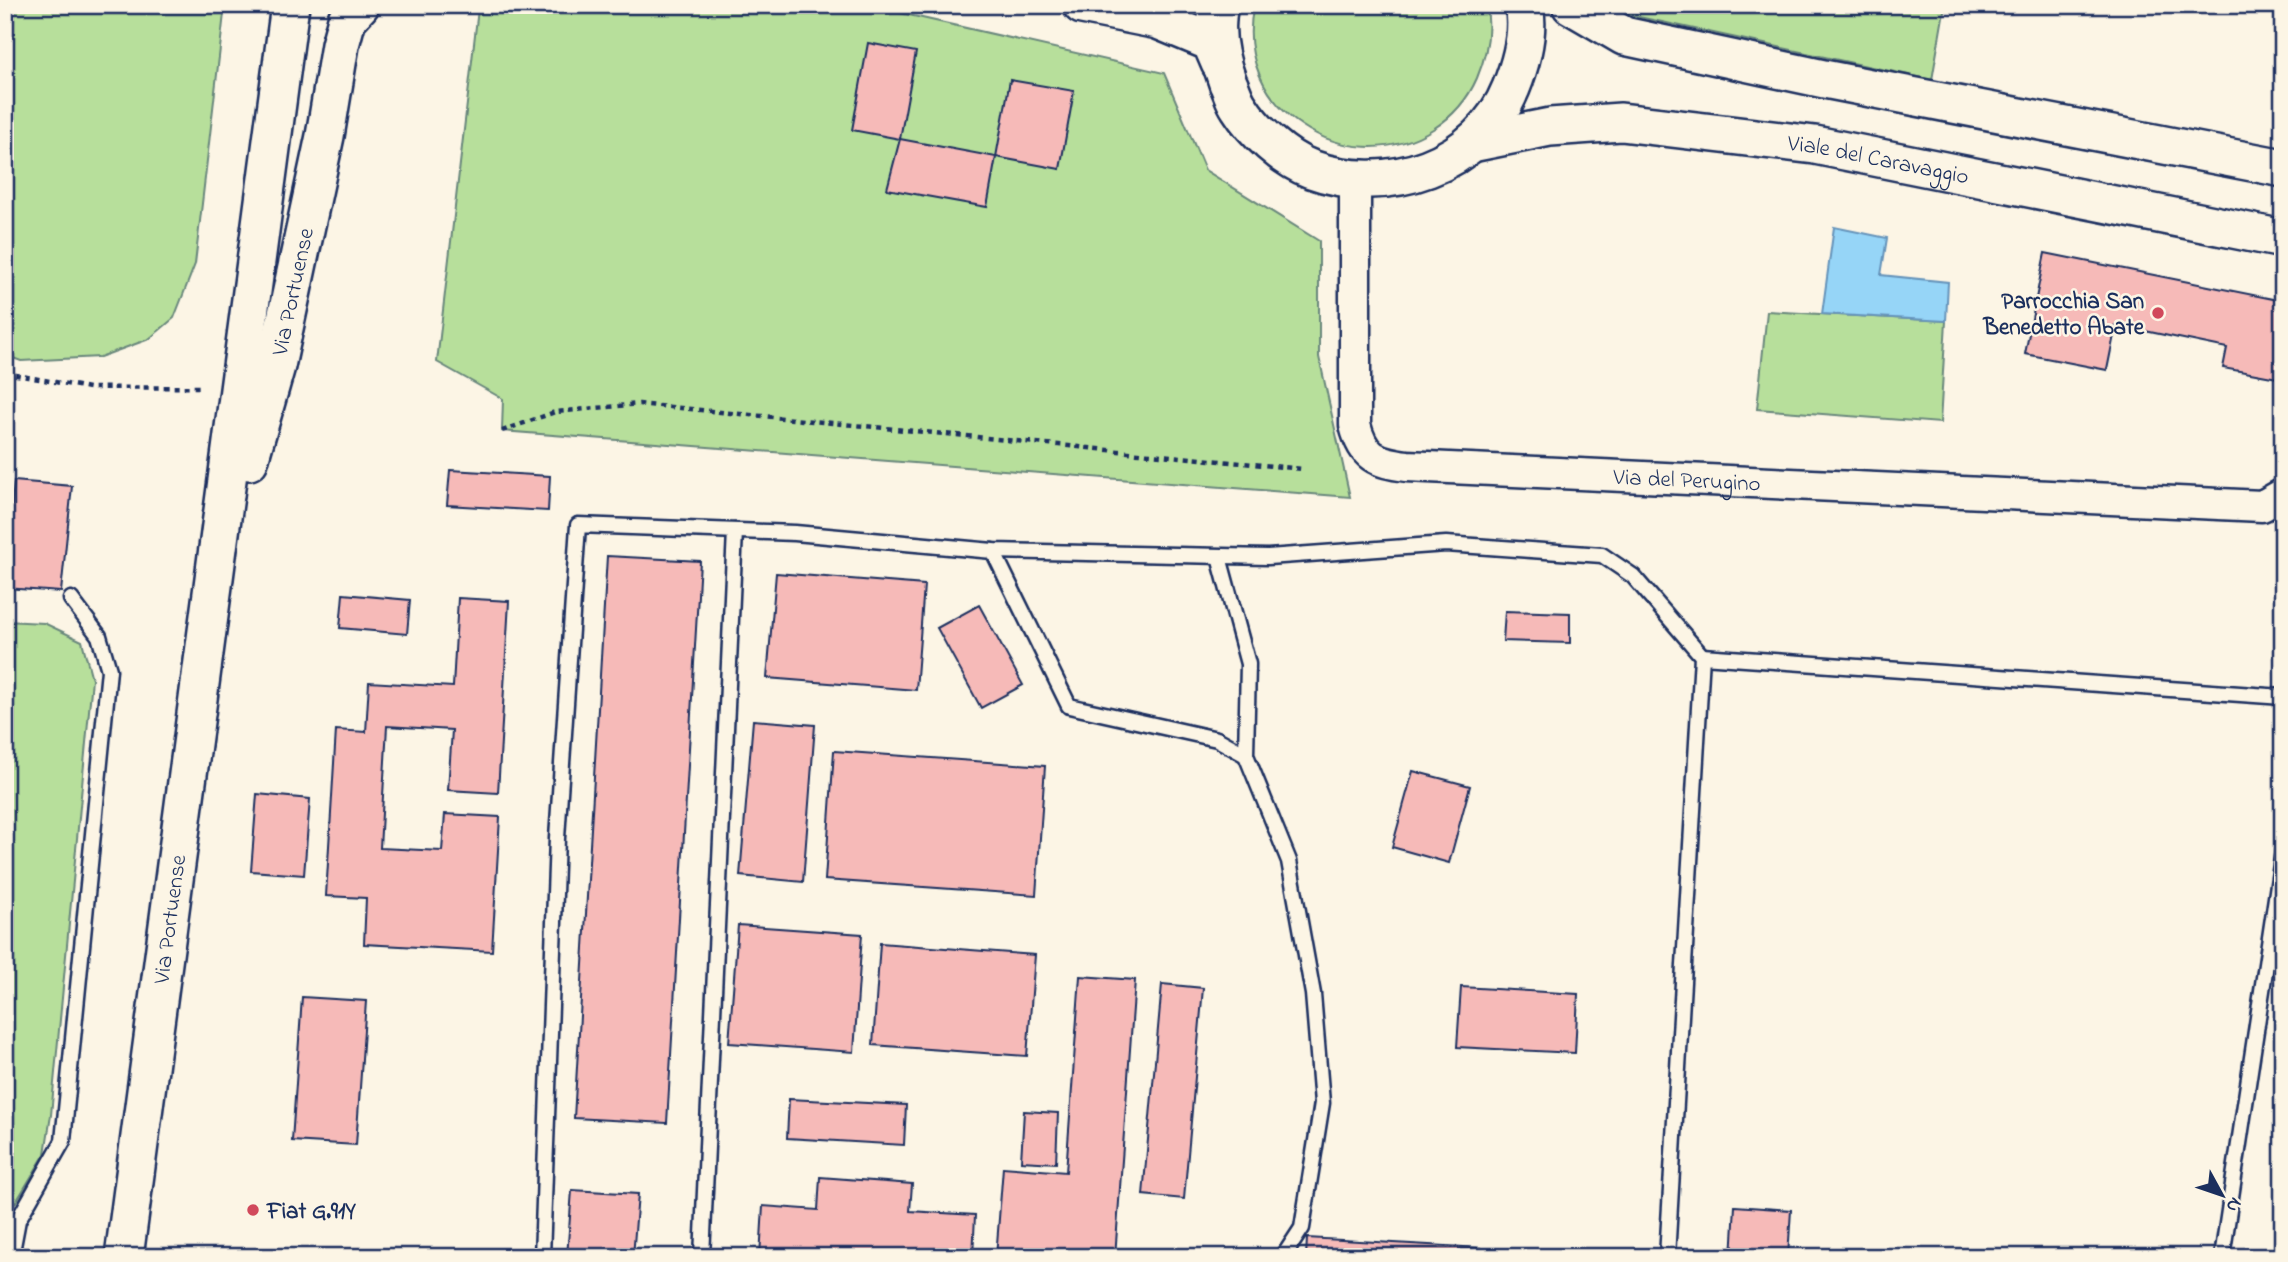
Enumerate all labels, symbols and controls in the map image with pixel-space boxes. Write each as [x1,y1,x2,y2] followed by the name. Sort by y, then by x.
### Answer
[1785,128,1972,195] street label: Viale del Caravaggio
[264,224,324,360] street label: Via Portuense
[1982,286,2145,345] place label: Parrocchia San Benedetto Abate
[2150,305,2166,321] marker: Parrocchia San Benedetto Abate
[1612,462,1761,502] street label: Via del Perugino
[146,852,196,987] street label: Via Portuense
[2186,1160,2256,1230] north arrow
[2219,1191,2248,1218] text: N
[266,1196,356,1229] place label: Fiat G.91Y
[245,1202,261,1218] marker: Fiat G.91Y

